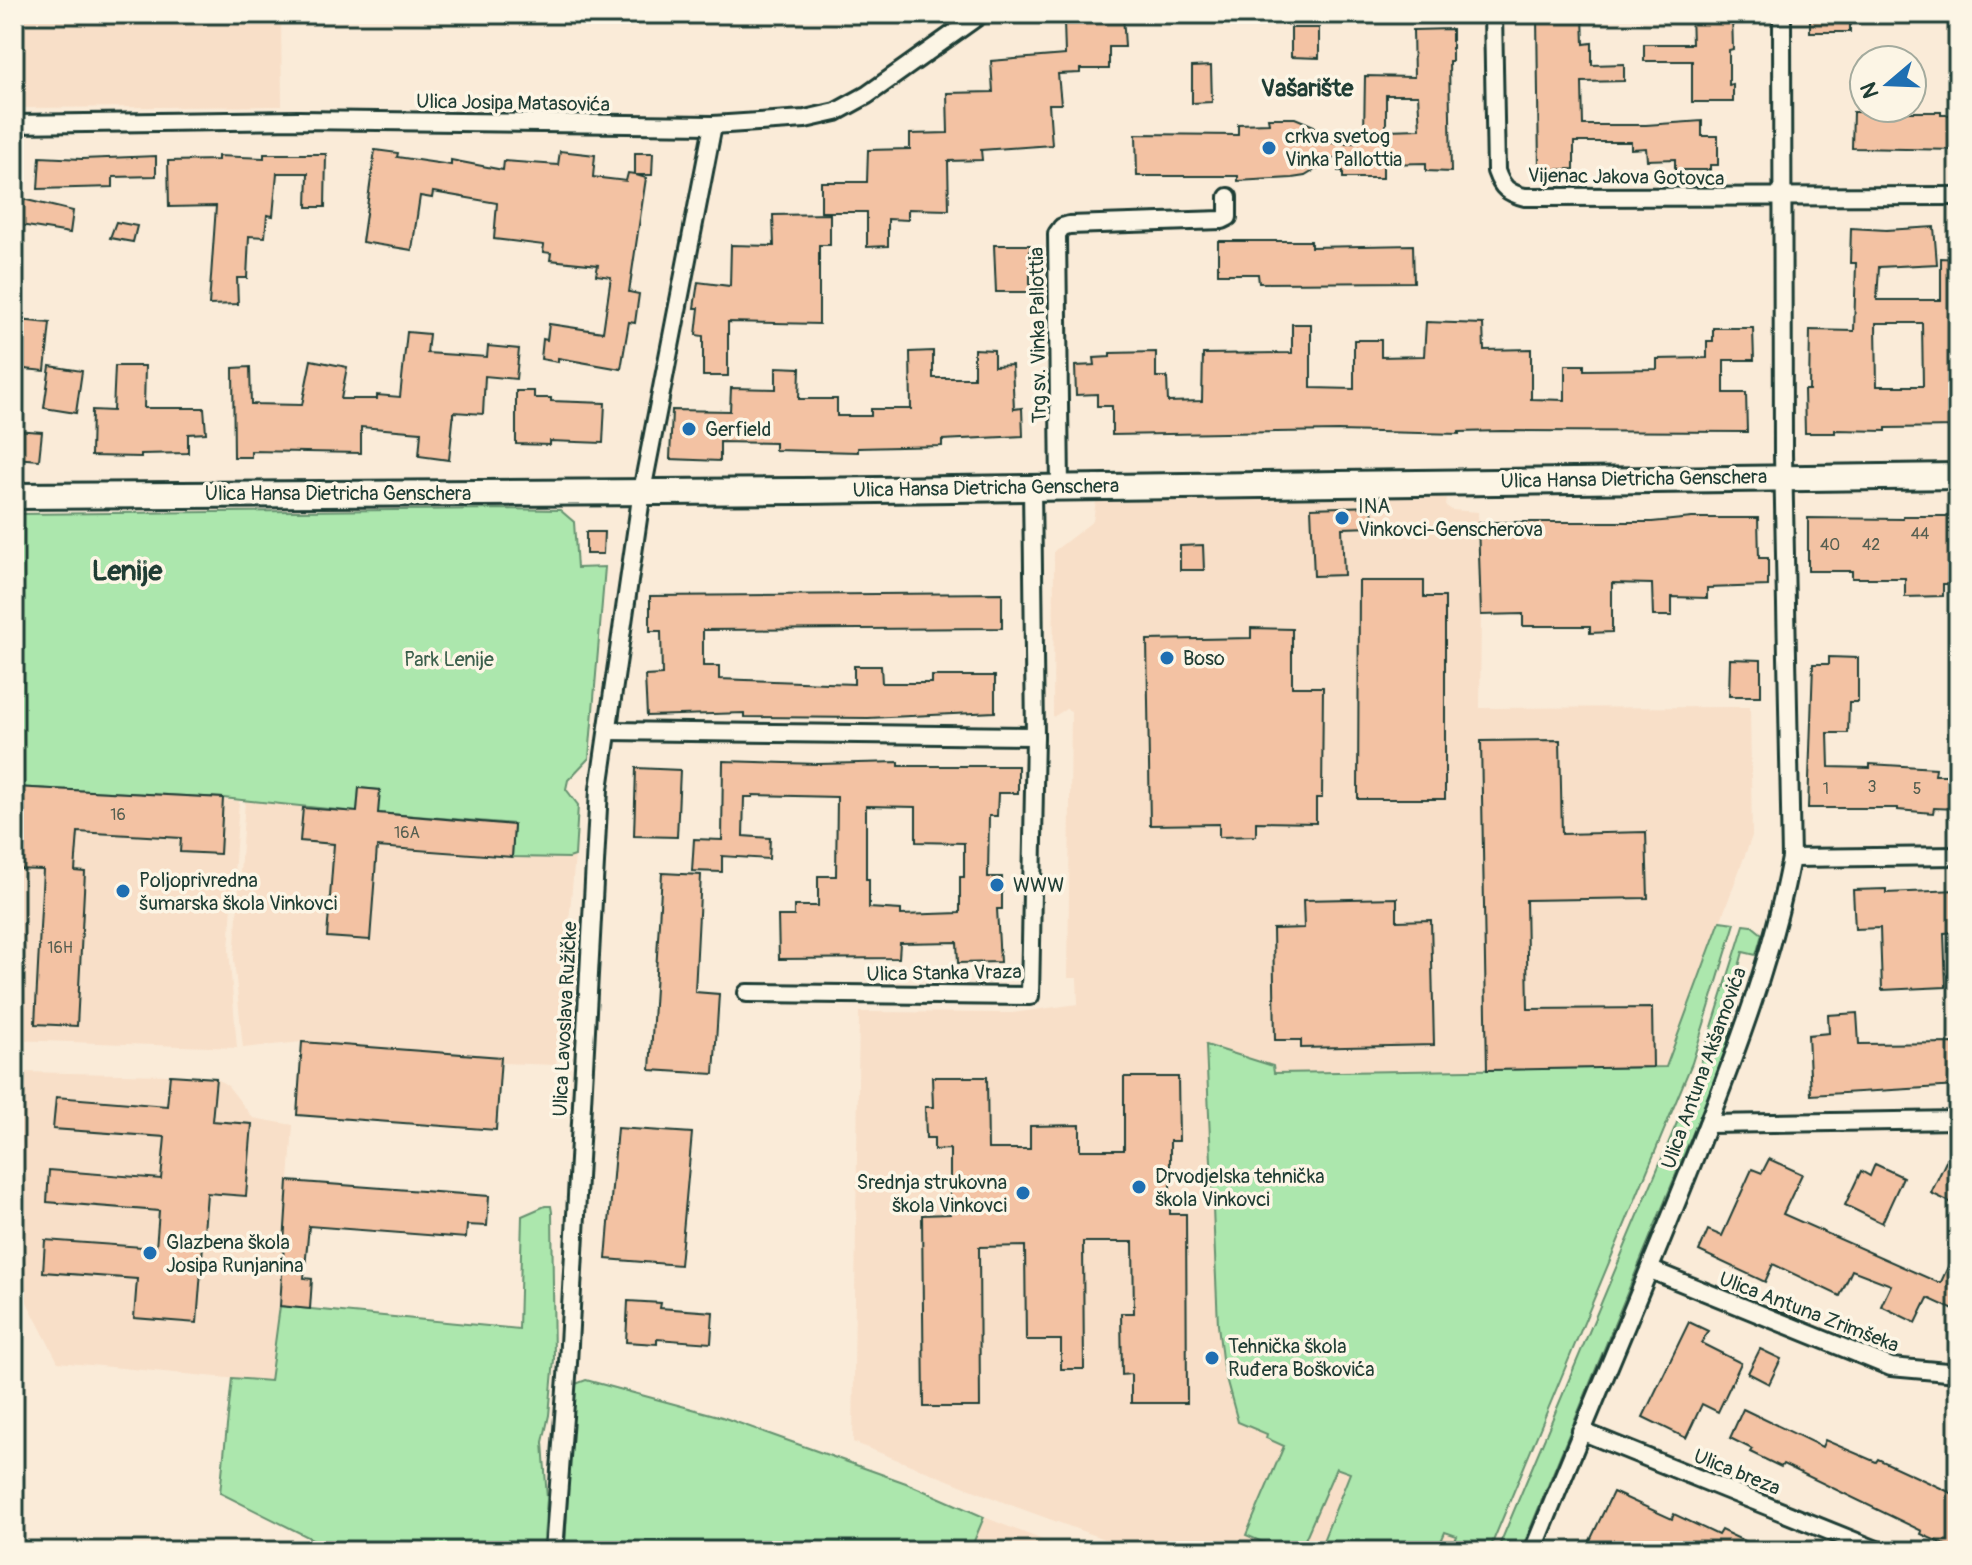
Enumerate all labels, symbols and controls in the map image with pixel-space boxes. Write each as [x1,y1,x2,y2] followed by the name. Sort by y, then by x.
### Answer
[1848,44,1928,124] north arrow
[1261,74,1354,103] district label: Vašarište
[1854,78,1886,102] text: N
[416,89,610,117] street label: Ulica Josipa Matasovića
[1285,124,1402,172] place label: crkva svetog Vinka Pallottia
[1260,139,1278,157] marker: crkva svetog Vinka Pallottia
[1527,163,1725,191] street label: Vijenac Jakova Gotovca
[1024,247,1052,423] street label: Trg sv. Vinka Pallottia
[705,417,771,442] place label: Gerfield
[680,420,698,438] marker: Gerfield
[1501,464,1767,494] street label: Ulica Hansa Dietricha Genschera
[853,473,1119,503] street label: Ulica Hansa Dietricha Genschera
[205,481,471,506] street label: Ulica Hansa Dietricha Genschera
[1358,494,1543,542] place label: INA Vinkovci-Genscherova
[1333,509,1351,527] marker: INA Vinkovci-Genscherova
[1911,524,1929,544] house number: 44
[1820,535,1840,555] house number: 40
[1862,535,1880,555] house number: 42
[92,554,164,589] district label: Lenije
[1183,646,1225,671] place label: Boso
[404,647,494,672] park label: Park Lenije
[1158,649,1176,667] marker: Boso
[1868,777,1877,797] house number: 3
[1823,779,1829,799] house number: 1
[1913,779,1921,799] house number: 5
[110,805,126,825] house number: 16
[394,823,420,843] house number: 16A
[139,868,337,916] place label: Poljoprivredna šumarska škola Vinkovci
[1013,873,1064,898] place label: WWW
[988,876,1006,894] marker: WWW
[114,882,132,900] marker: Poljoprivredna šumarska škola Vinkovci
[547,921,583,1117] street label: Ulica Lavoslava Ružičke
[47,938,73,958] house number: 16H
[866,959,1022,987] street label: Ulica Stanka Vraza
[1656,964,1752,1172] street label: Ulica Antuna Akšamovića
[1155,1164,1325,1212] place label: Drvodjelska tehnička škola Vinkovci
[856,1170,1007,1218] place label: Srednja strukovna škola Vinkovci
[1130,1178,1148,1196] marker: Drvodjelska tehnička škola Vinkovci
[1014,1184,1032,1202] marker: Srednja strukovna škola Vinkovci
[166,1230,303,1278] place label: Glazbena škola Josipa Runjanina
[141,1244,159,1262] marker: Glazbena škola Josipa Runjanina
[1716,1266,1902,1358] street label: Ulica Antuna Zrimšeka
[1228,1334,1375,1382] place label: Tehnička škola Ruđera Boškovića
[1203,1349,1221,1367] marker: Tehnička škola Ruđera Boškovića
[1690,1443,1784,1501] street label: Ulica breza

